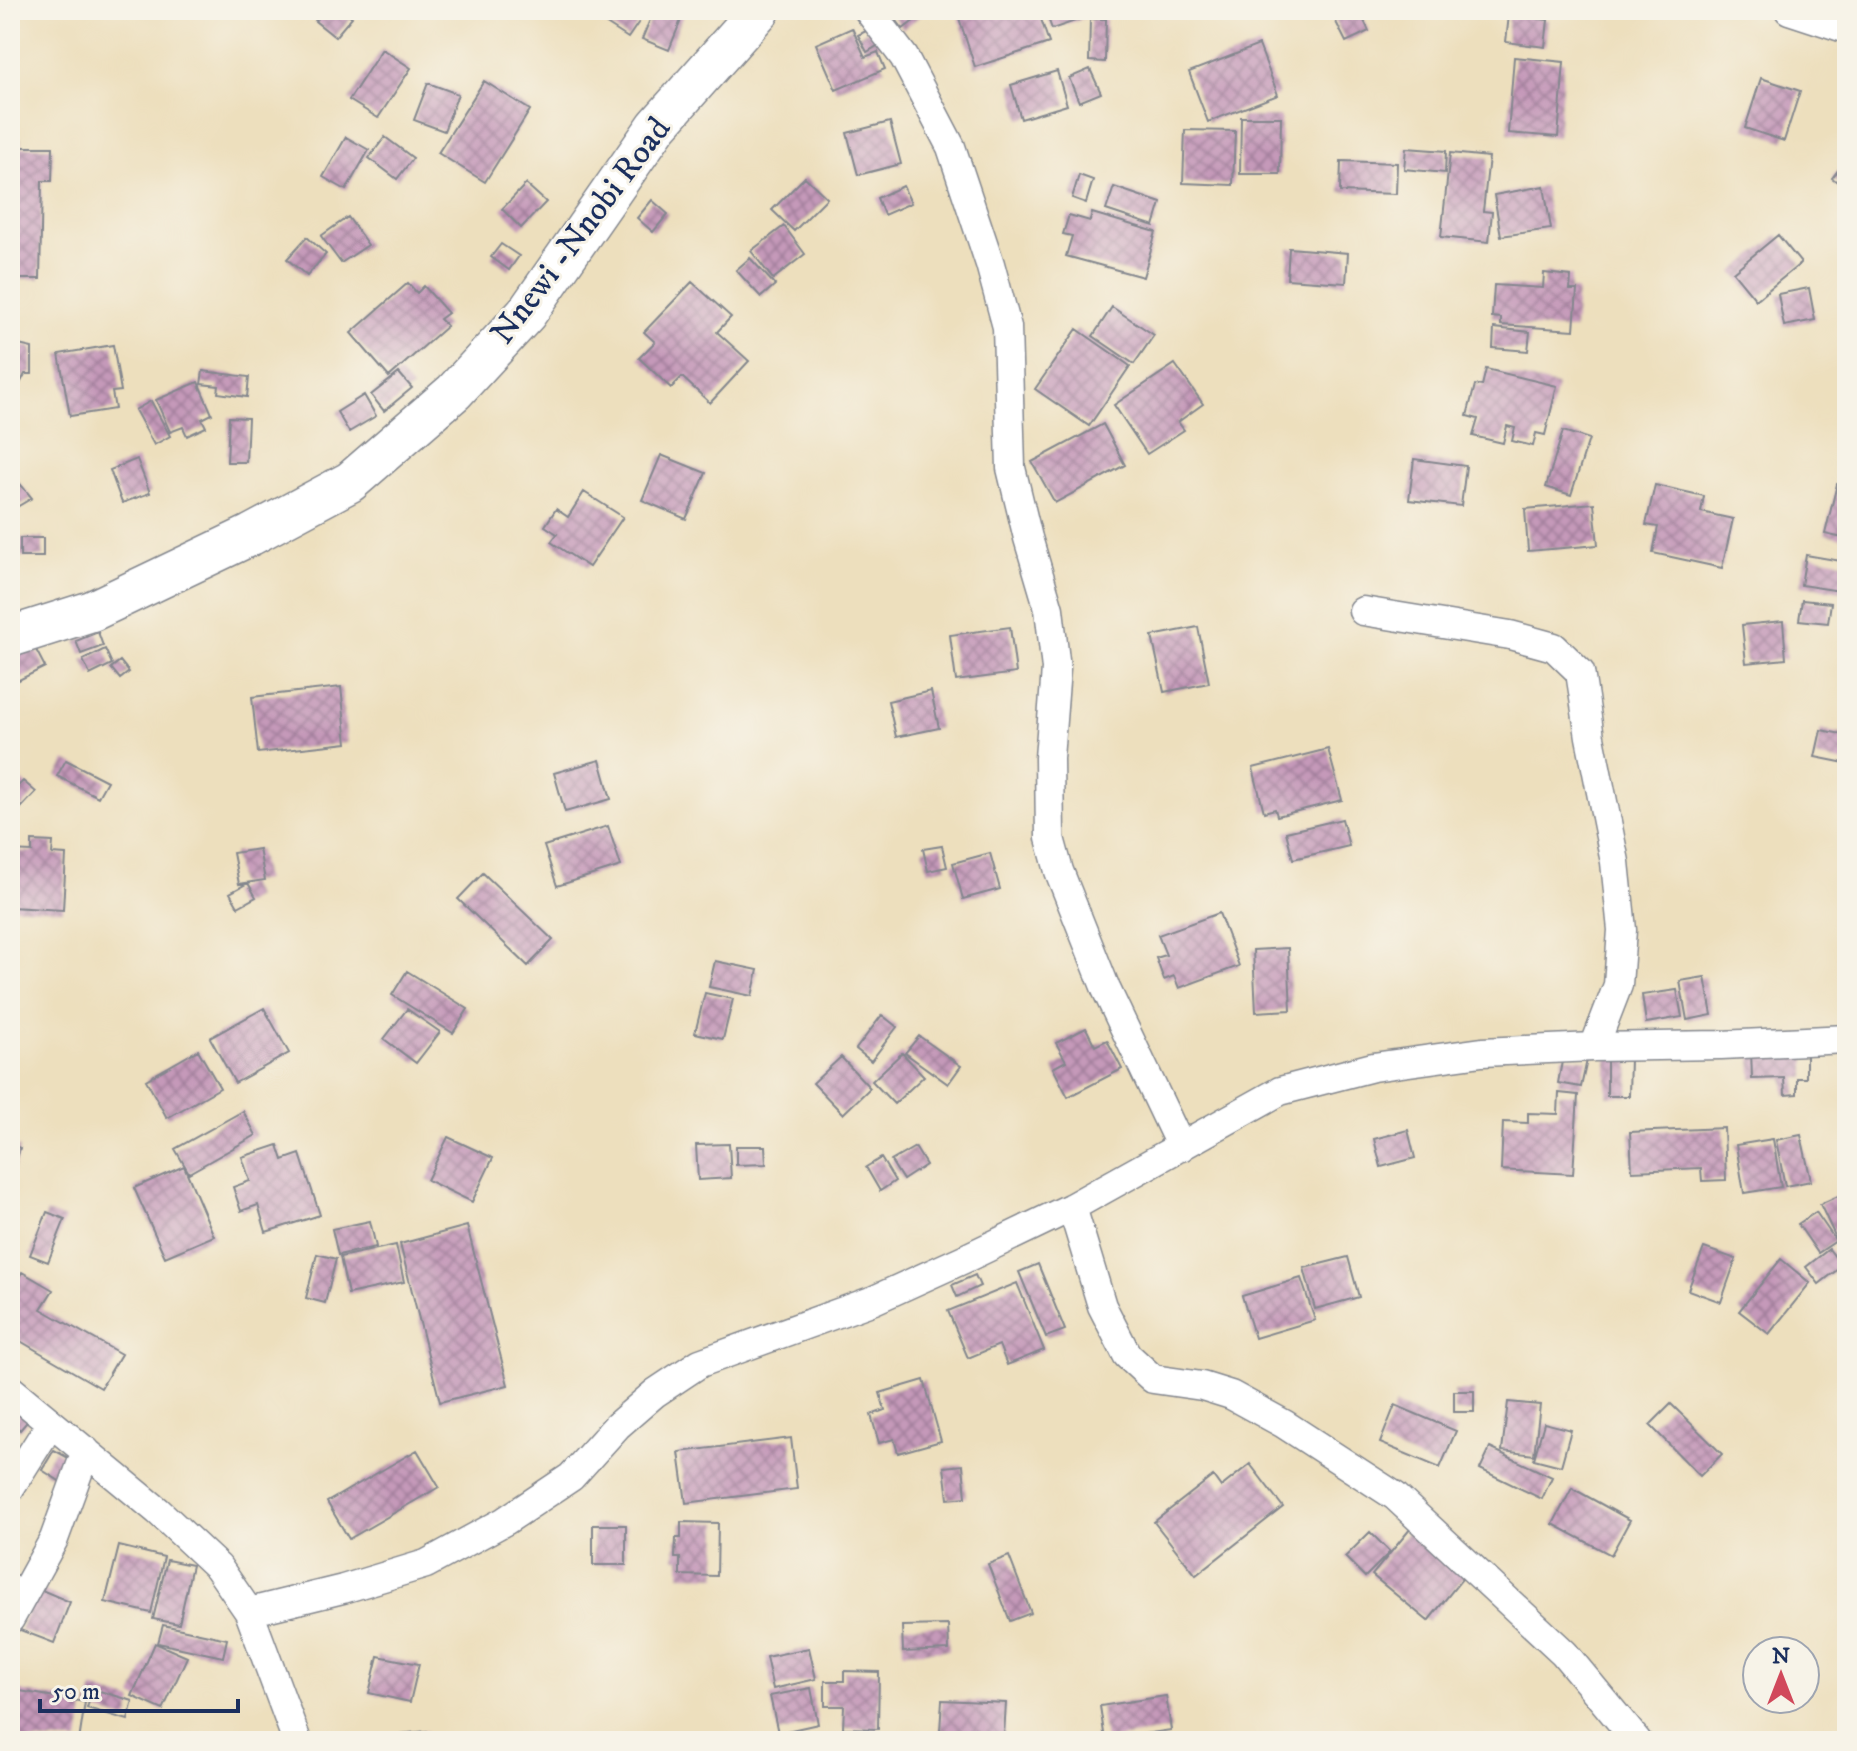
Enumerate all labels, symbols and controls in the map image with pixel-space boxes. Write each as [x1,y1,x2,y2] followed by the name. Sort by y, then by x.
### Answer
[482,109,680,353] street label: Nnewi -Nnobi Road
[1741,1635,1821,1715] north arrow
[1772,1643,1790,1670] text: N
[40,1663,238,1713] scale bar
[52,1677,100,1707] text: 50 m

